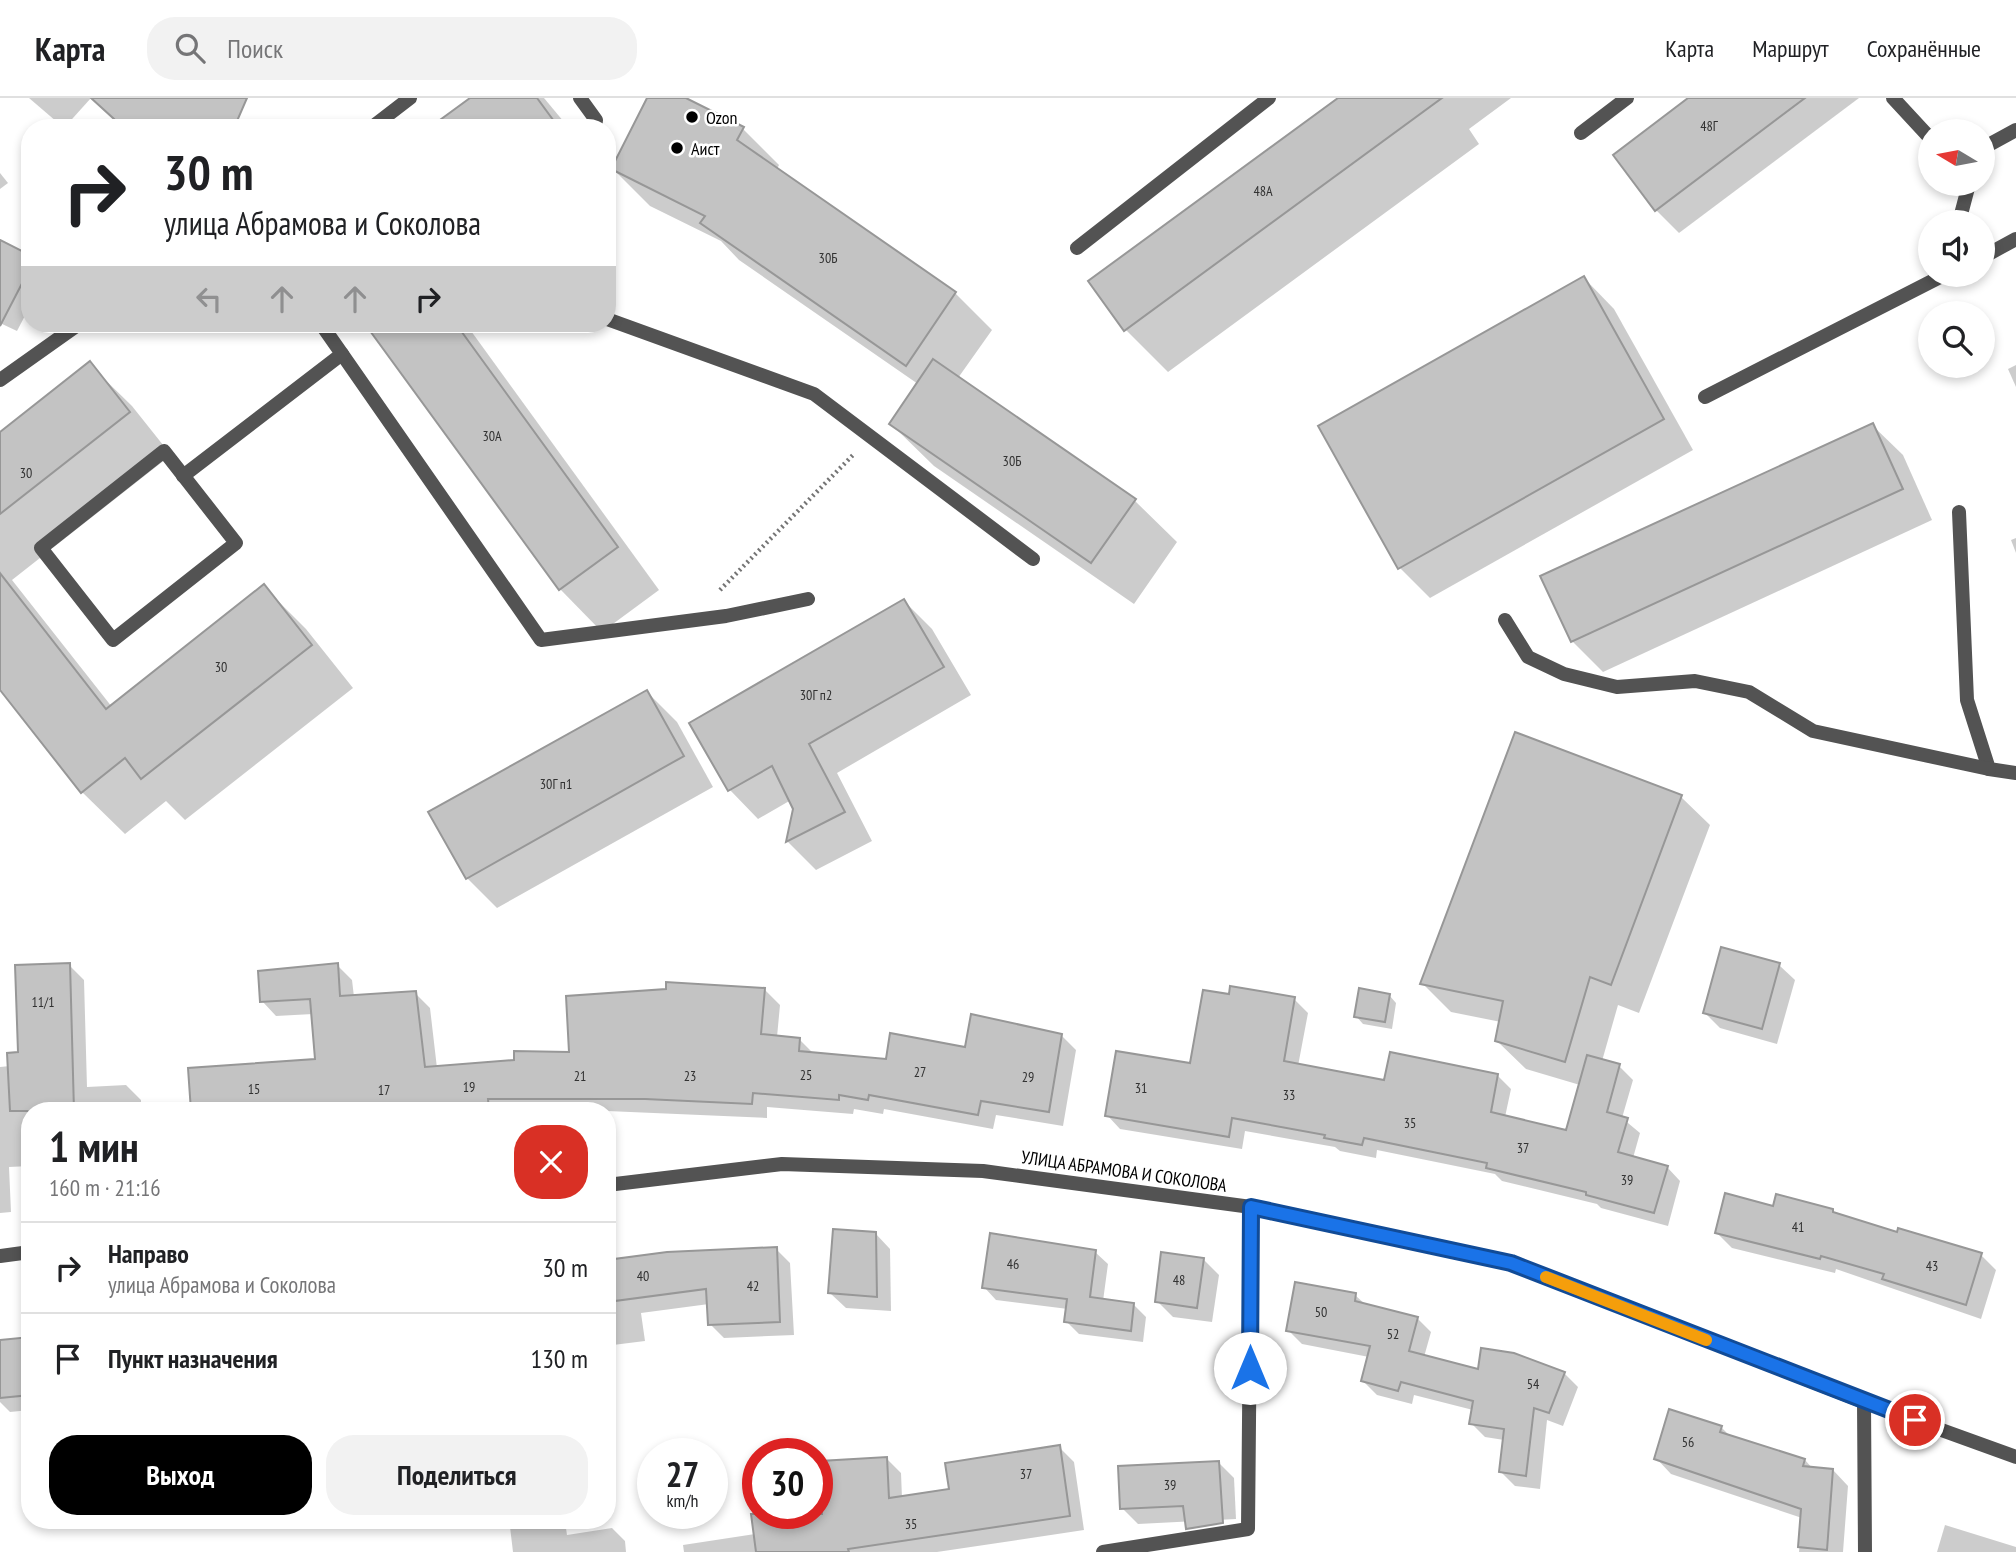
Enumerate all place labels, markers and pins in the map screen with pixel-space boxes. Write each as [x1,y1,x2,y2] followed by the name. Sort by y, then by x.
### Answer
[706,106,738,129] place label: Ozon
[684,109,700,125] marker: Ozon
[691,137,720,160] place label: Аист
[669,140,685,156] marker: Аист
[1885,1390,1945,1450] pin

